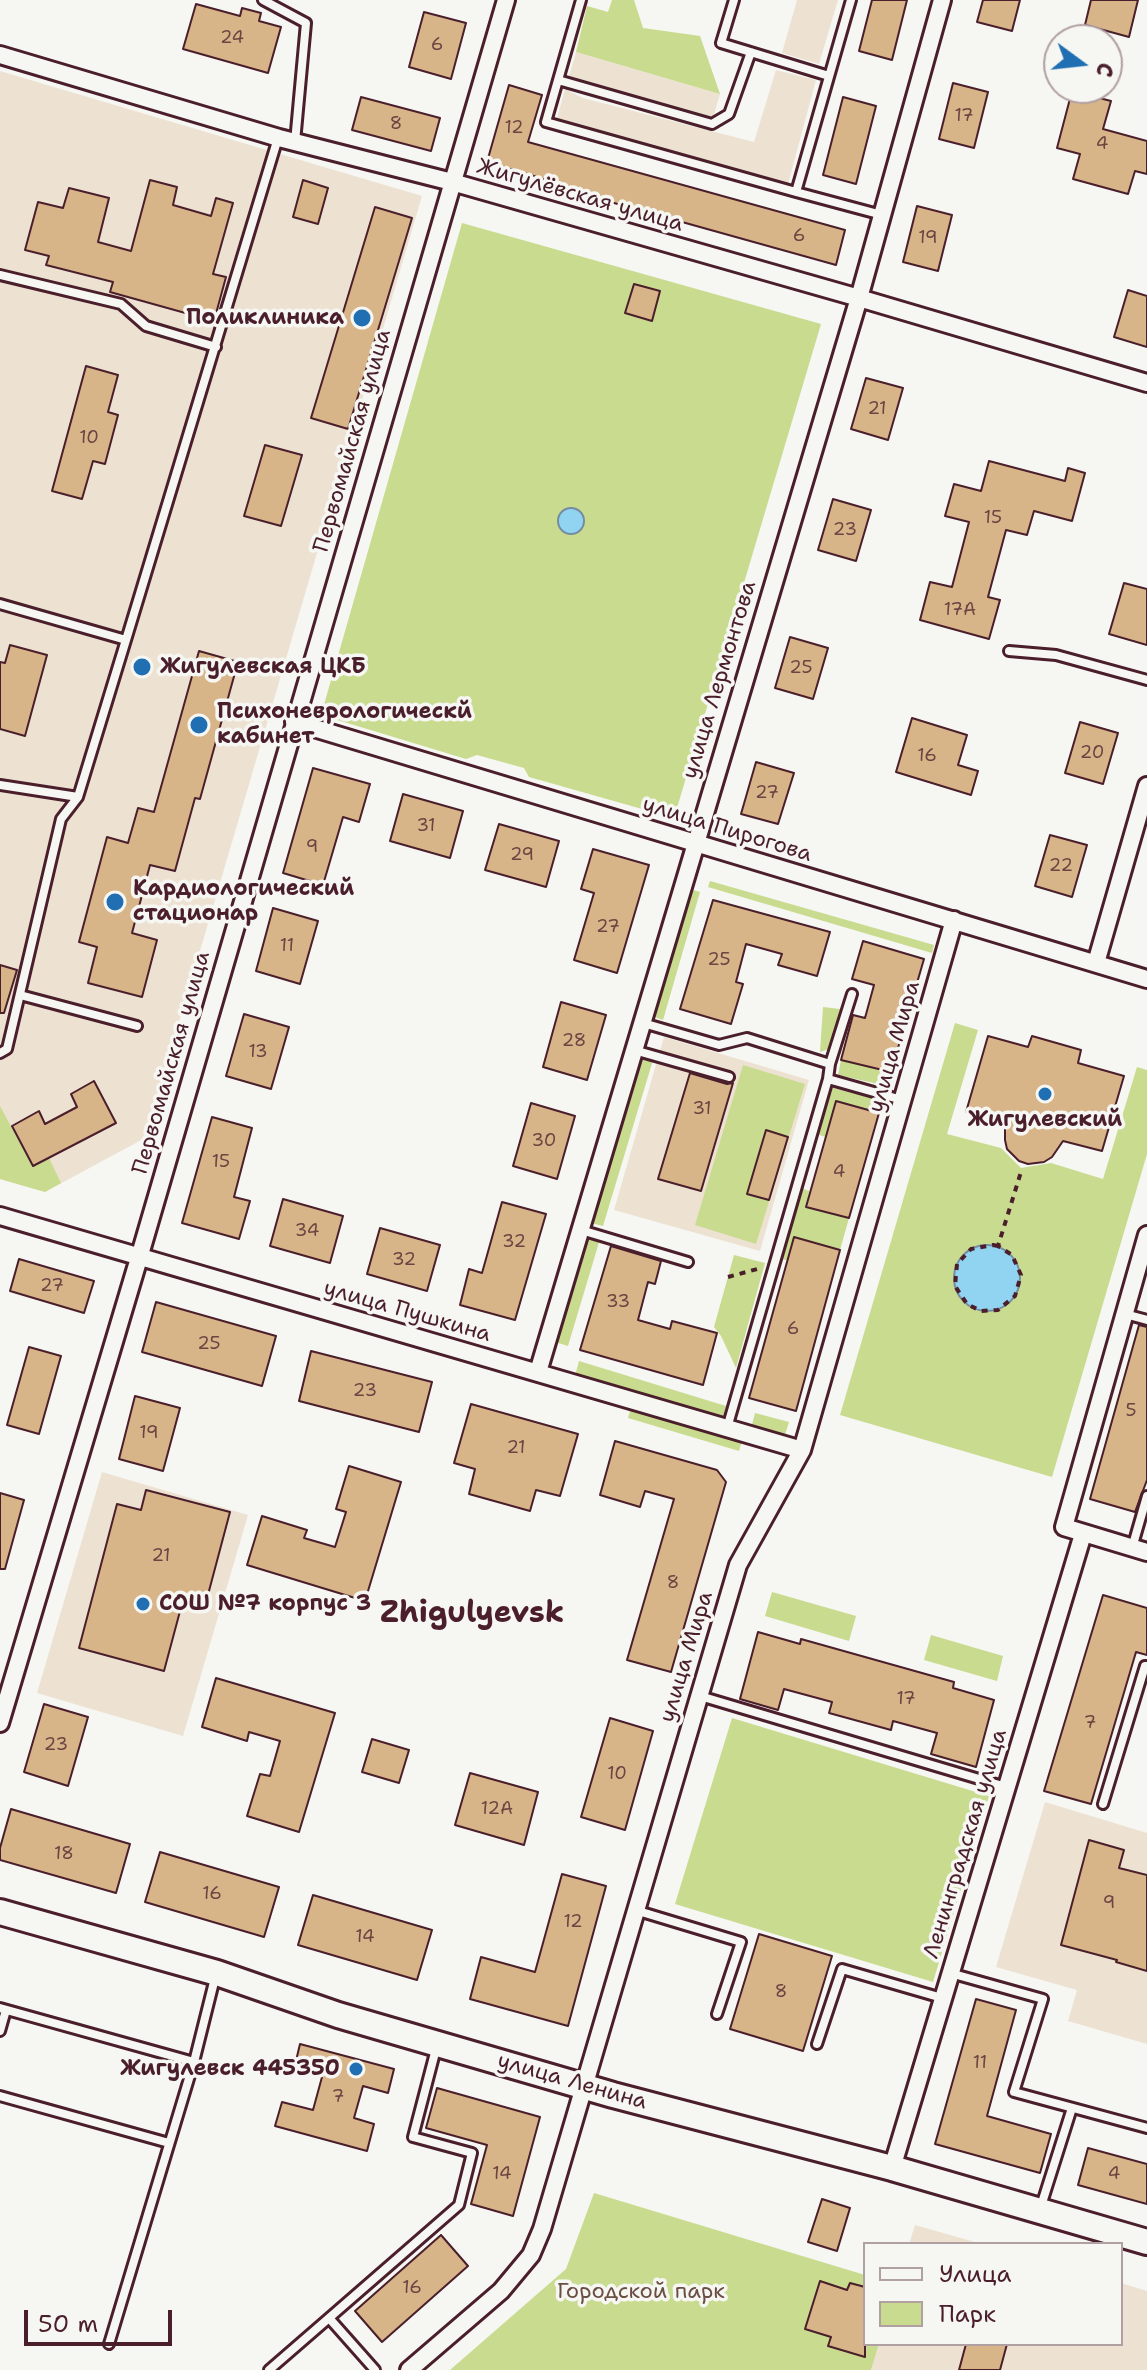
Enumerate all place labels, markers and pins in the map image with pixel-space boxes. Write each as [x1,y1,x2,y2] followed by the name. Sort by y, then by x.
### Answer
[186,305,344,331] place label: Поликлиника
[351,307,373,329] marker: Поликлиника
[160,654,366,680] place label: Жигулевская ЦКБ
[131,656,153,678] marker: Жигулевская ЦКБ
[217,699,472,750] place label: Психоневрологическй кабинет
[188,714,210,736] marker: Психоневрологическй кабинет
[133,876,354,928] place label: Кардиологический стационар
[104,891,126,913] marker: Кардиологический стационар
[1036,1085,1054,1103] marker: Жигулевский
[968,1107,1122,1133] place label: Жигулевский
[159,1591,371,1617] place label: СОШ №7 корпус 3
[134,1595,152,1613] marker: СОШ №7 корпус 3
[120,2056,340,2082] place label: Жигулевск 445350
[347,2060,365,2078] marker: Жигулевск 445350

